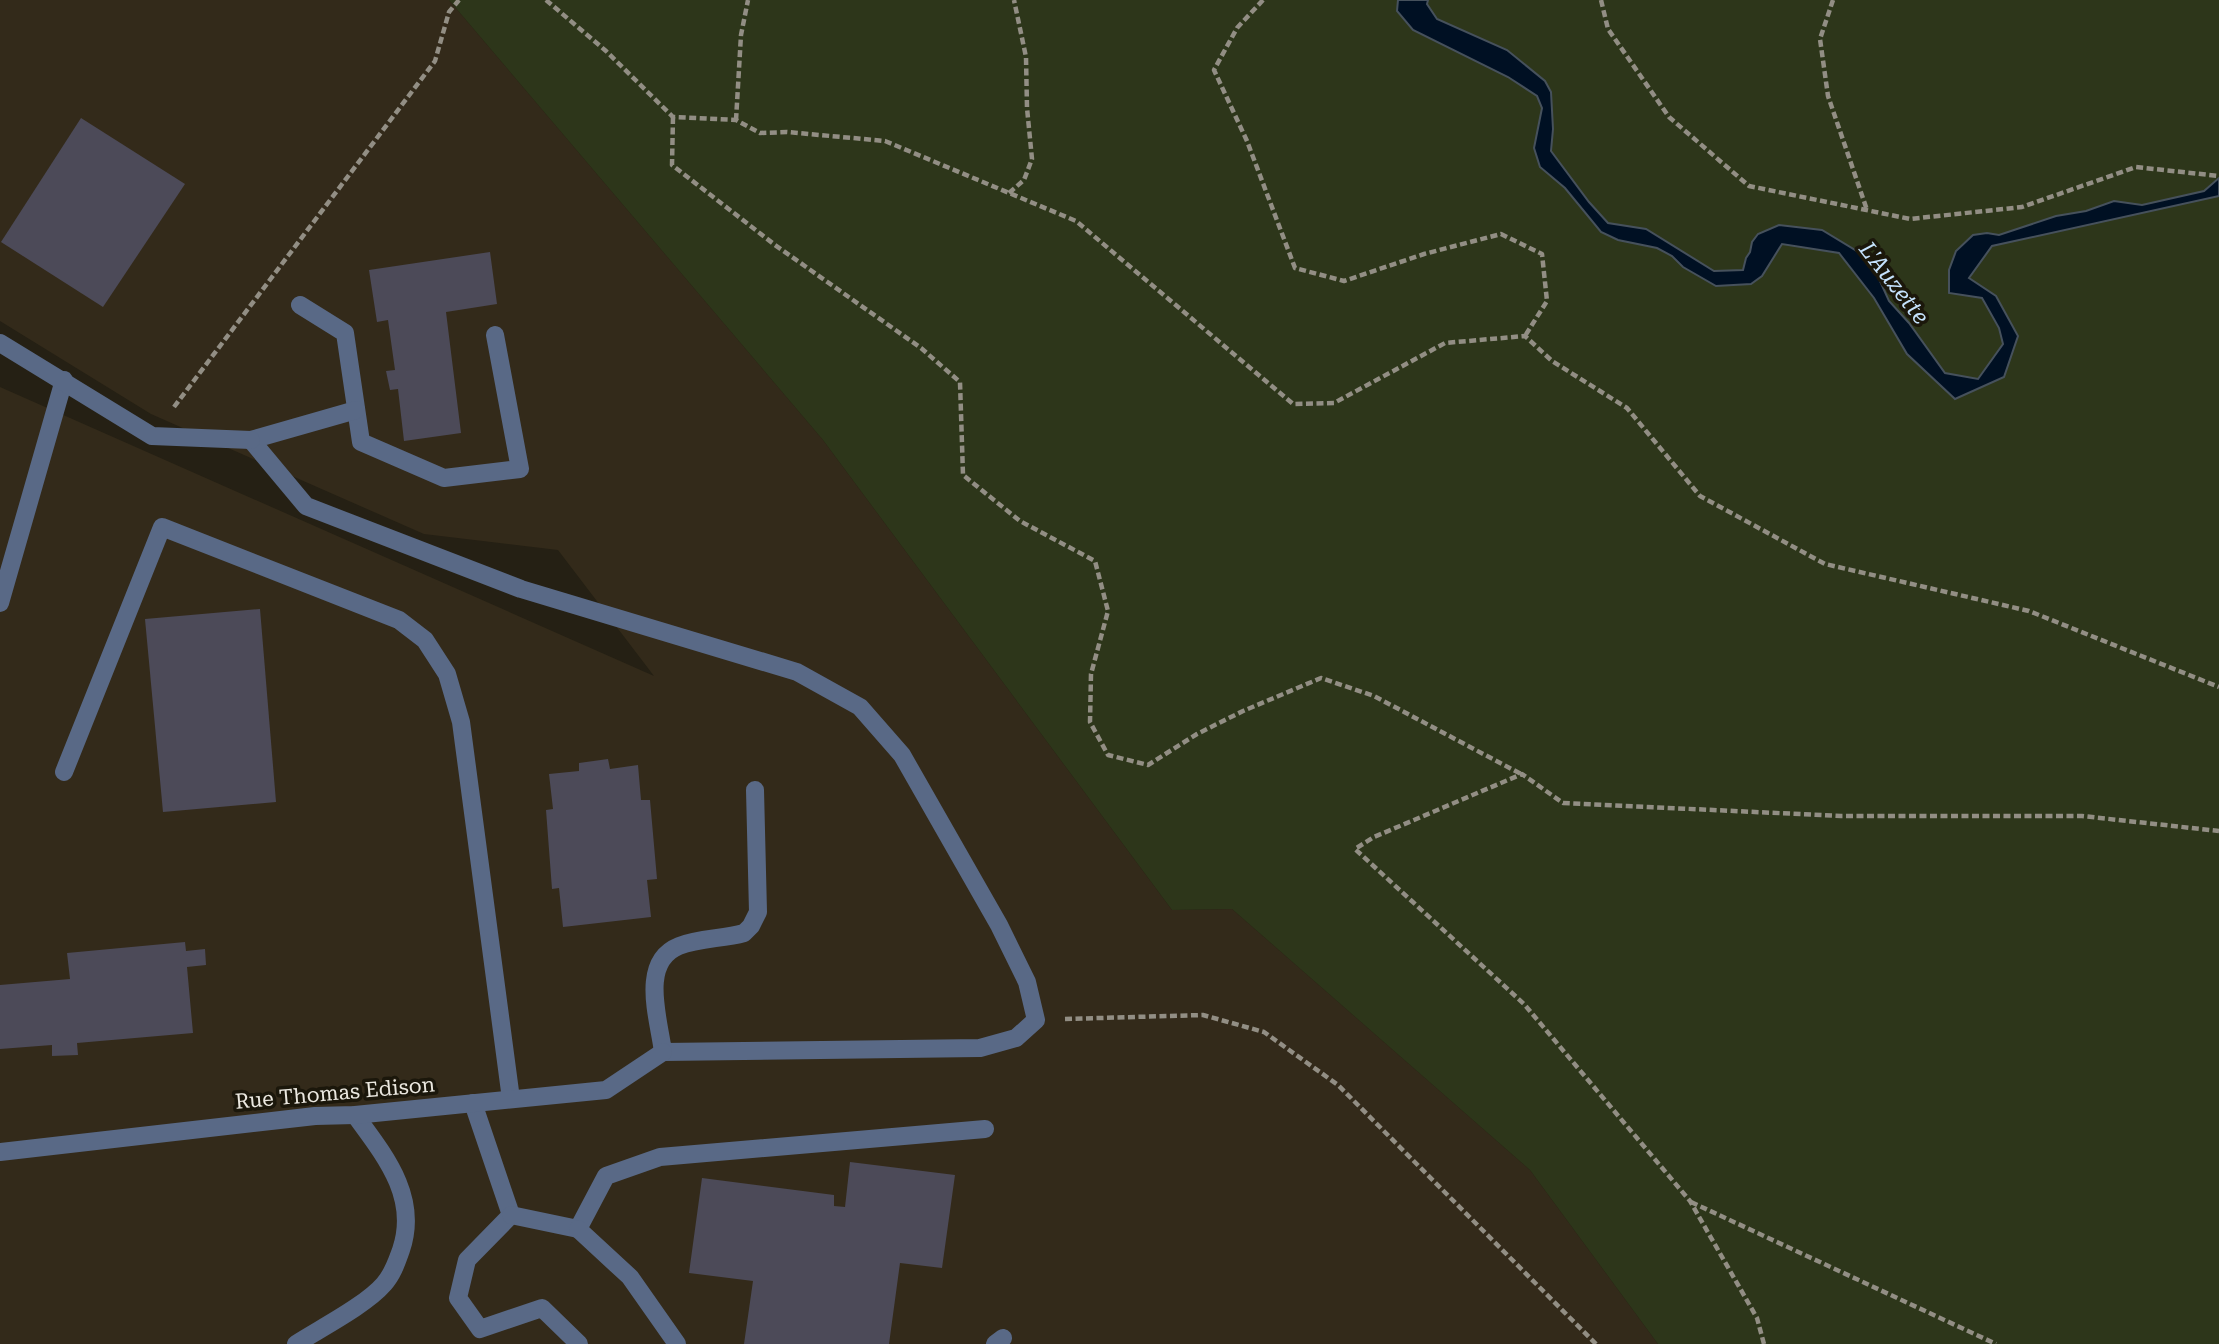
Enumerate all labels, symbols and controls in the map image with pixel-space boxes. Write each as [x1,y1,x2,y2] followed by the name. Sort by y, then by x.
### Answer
[1853,236,1934,330] water label: L'Auzette
[234,1072,436,1114] street label: Rue Thomas Edison

